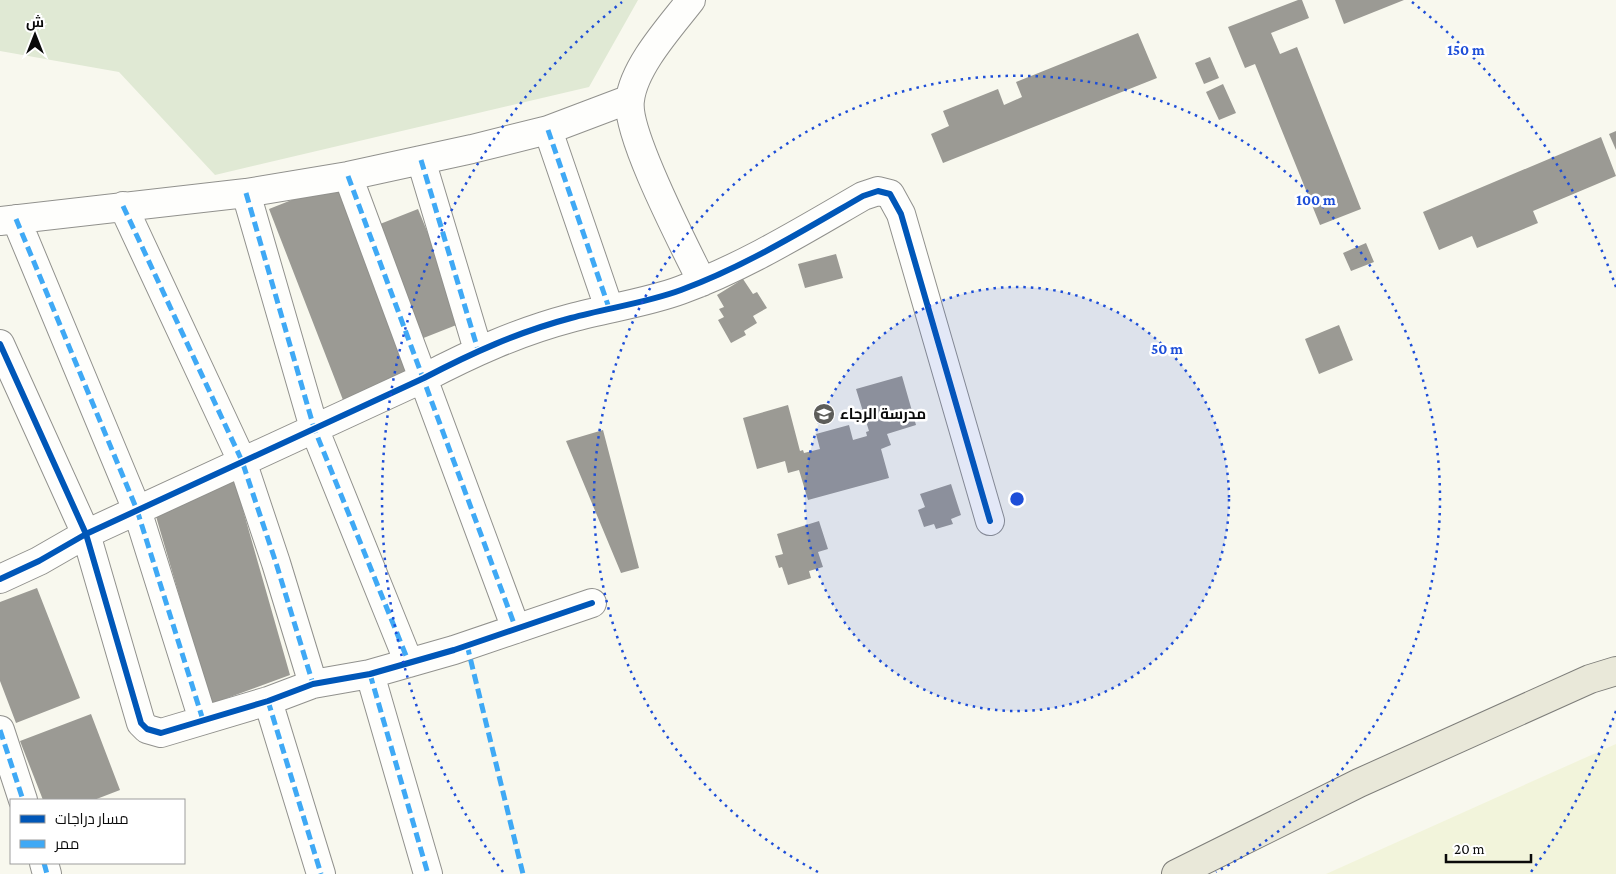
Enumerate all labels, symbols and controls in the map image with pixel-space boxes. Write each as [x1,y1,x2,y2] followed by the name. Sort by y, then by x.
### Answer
[10,10,60,60] north arrow
[26,14,44,31] text: ش
[1447,42,1485,58] text: 150 m
[1296,192,1336,208] text: 100 m
[1151,341,1183,357] text: 50 m
[812,402,836,426] school or university icon: مدرسة الرجاء
[840,406,926,423] place label: مدرسة الرجاء
[1008,490,1026,508] centre of rings
[10,799,185,864] legend
[55,811,129,828] text: مسار دراجات
[1446,832,1531,864] scale bar
[54,836,79,853] text: ممر
[1454,841,1485,857] text: 20 m

